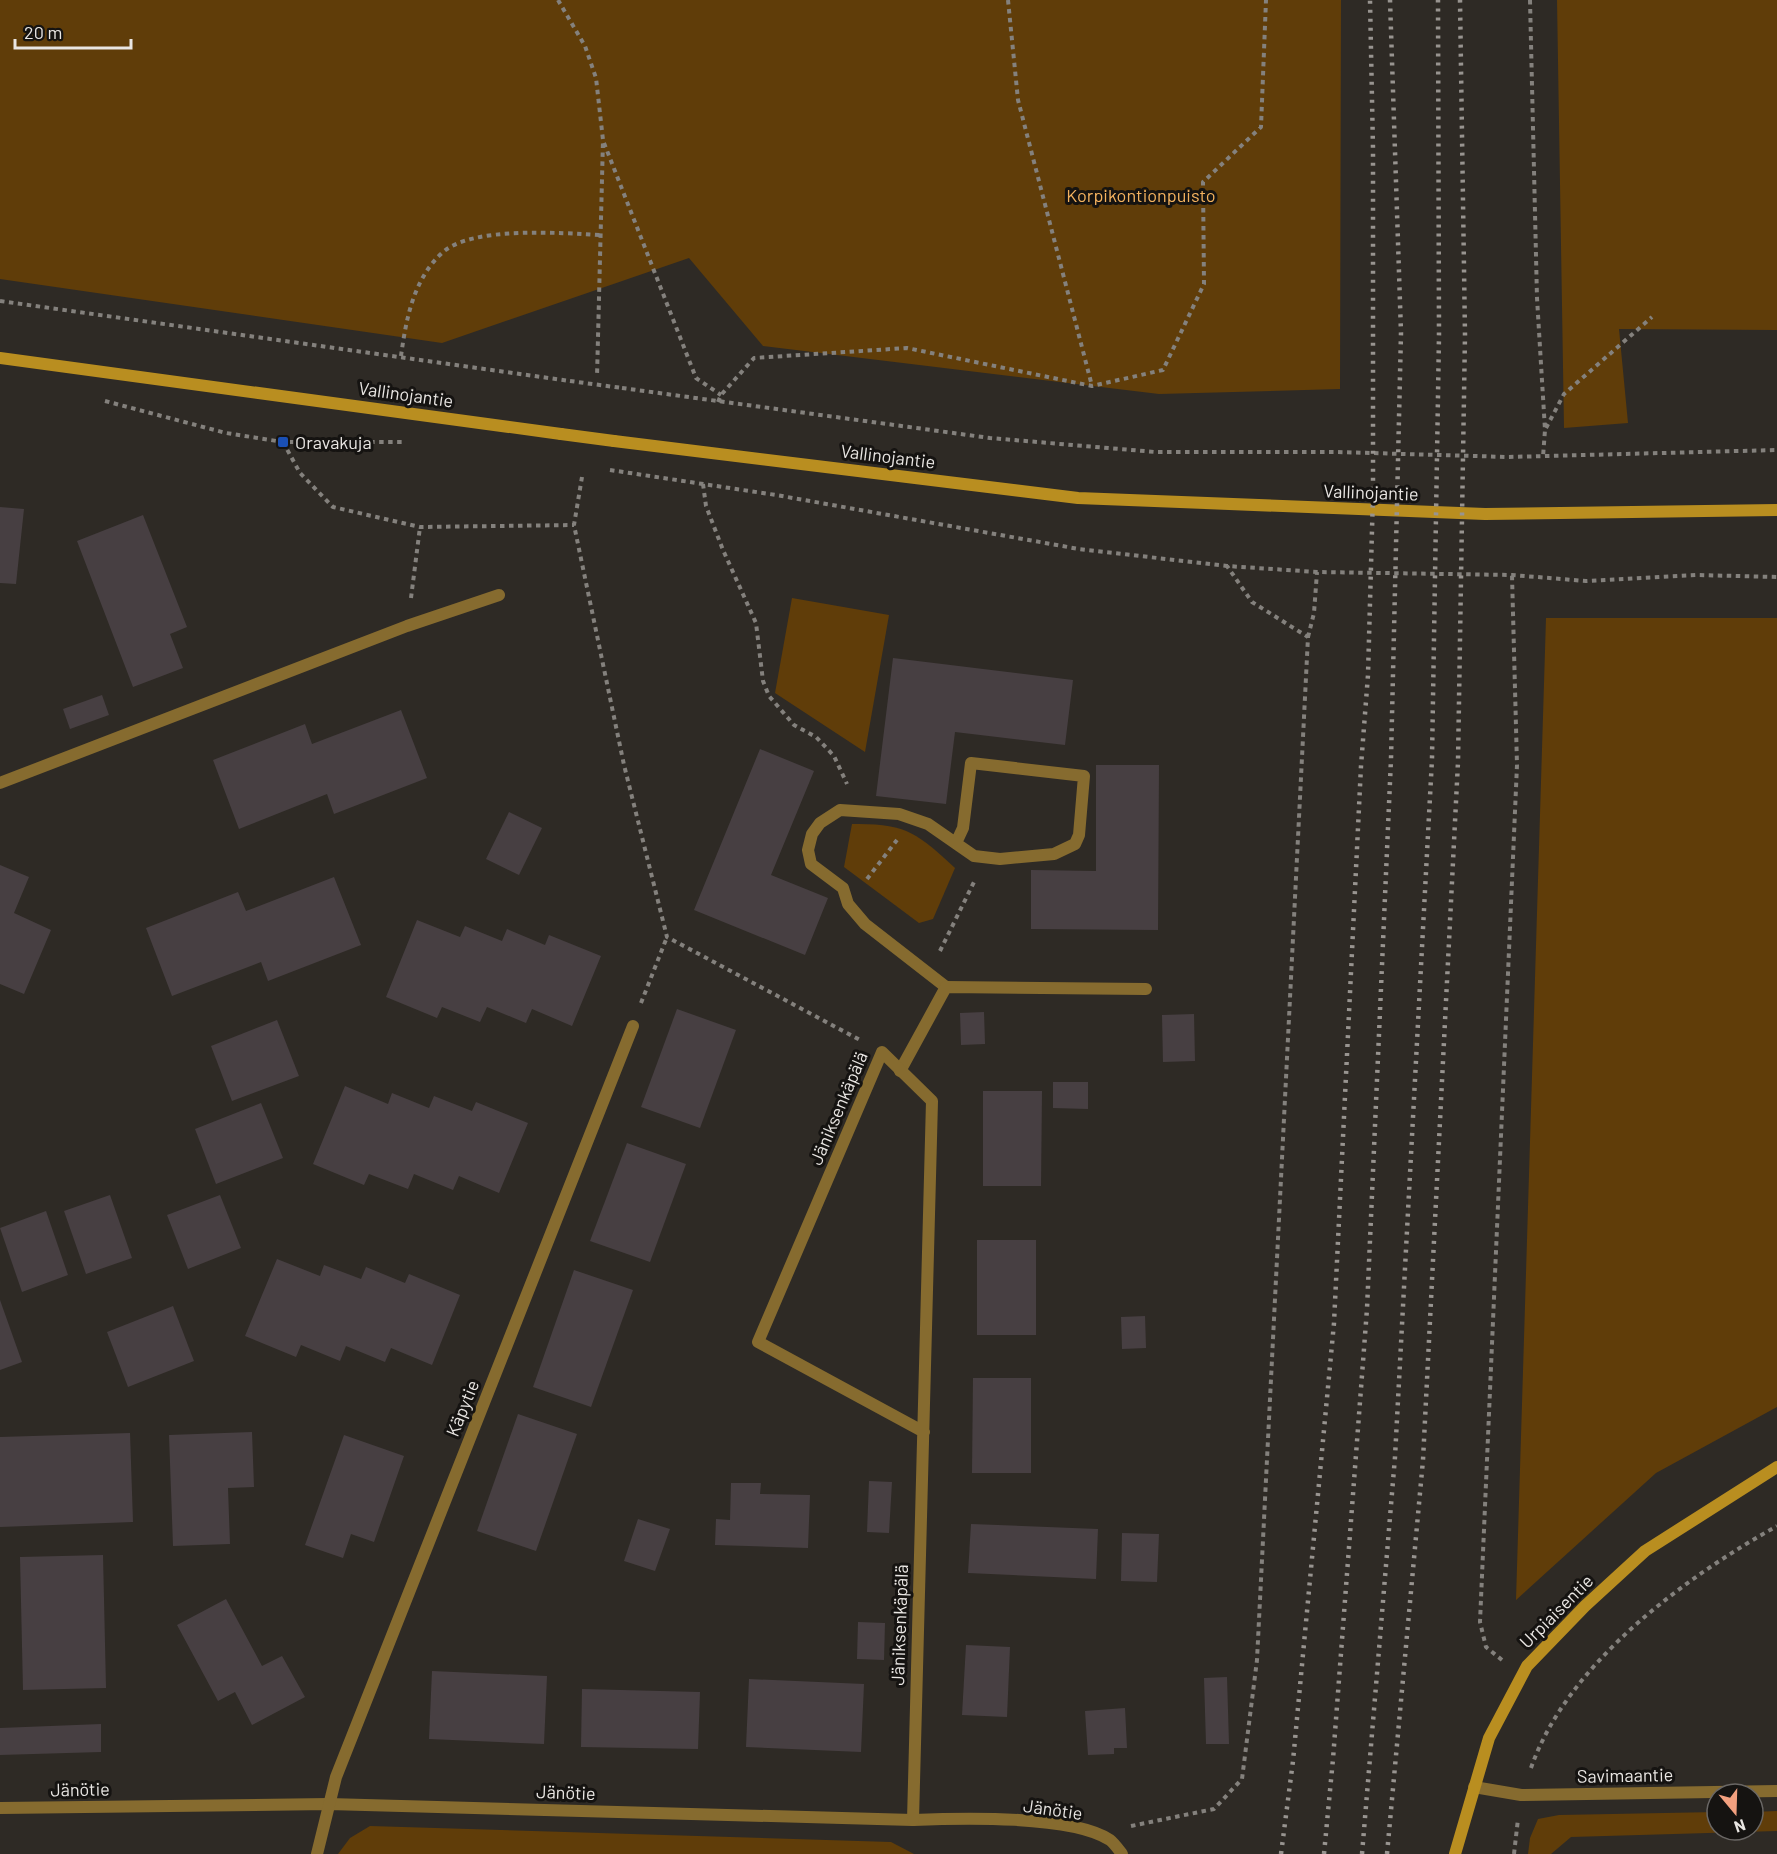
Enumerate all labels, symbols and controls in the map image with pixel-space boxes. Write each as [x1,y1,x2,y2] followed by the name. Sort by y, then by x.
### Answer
[15,12,130,50] scale bar
[24,21,62,43] text: 20 m
[1066,184,1216,206] park label: Korpikontionpuisto
[357,376,455,412] street label: Vallinojantie
[295,431,372,453] place label: Oravakuja
[276,435,290,449] marker: Oravakuja
[839,439,937,473] street label: Vallinojantie
[1323,479,1419,505] street label: Vallinojantie
[804,1048,872,1168] street label: Jäniksenkäpälä
[441,1377,483,1439] street label: Käpytie
[886,1564,912,1686] street label: Jäniksenkäpälä
[1515,1570,1597,1652] street label: Urpiaisentie
[1577,1763,1673,1787] street label: Savimaantie
[50,1777,110,1801] street label: Jänötie
[536,1780,596,1804] street label: Jänötie
[1705,1782,1765,1842] north arrow
[1022,1794,1084,1824] street label: Jänötie
[1732,1816,1748,1837] text: N

